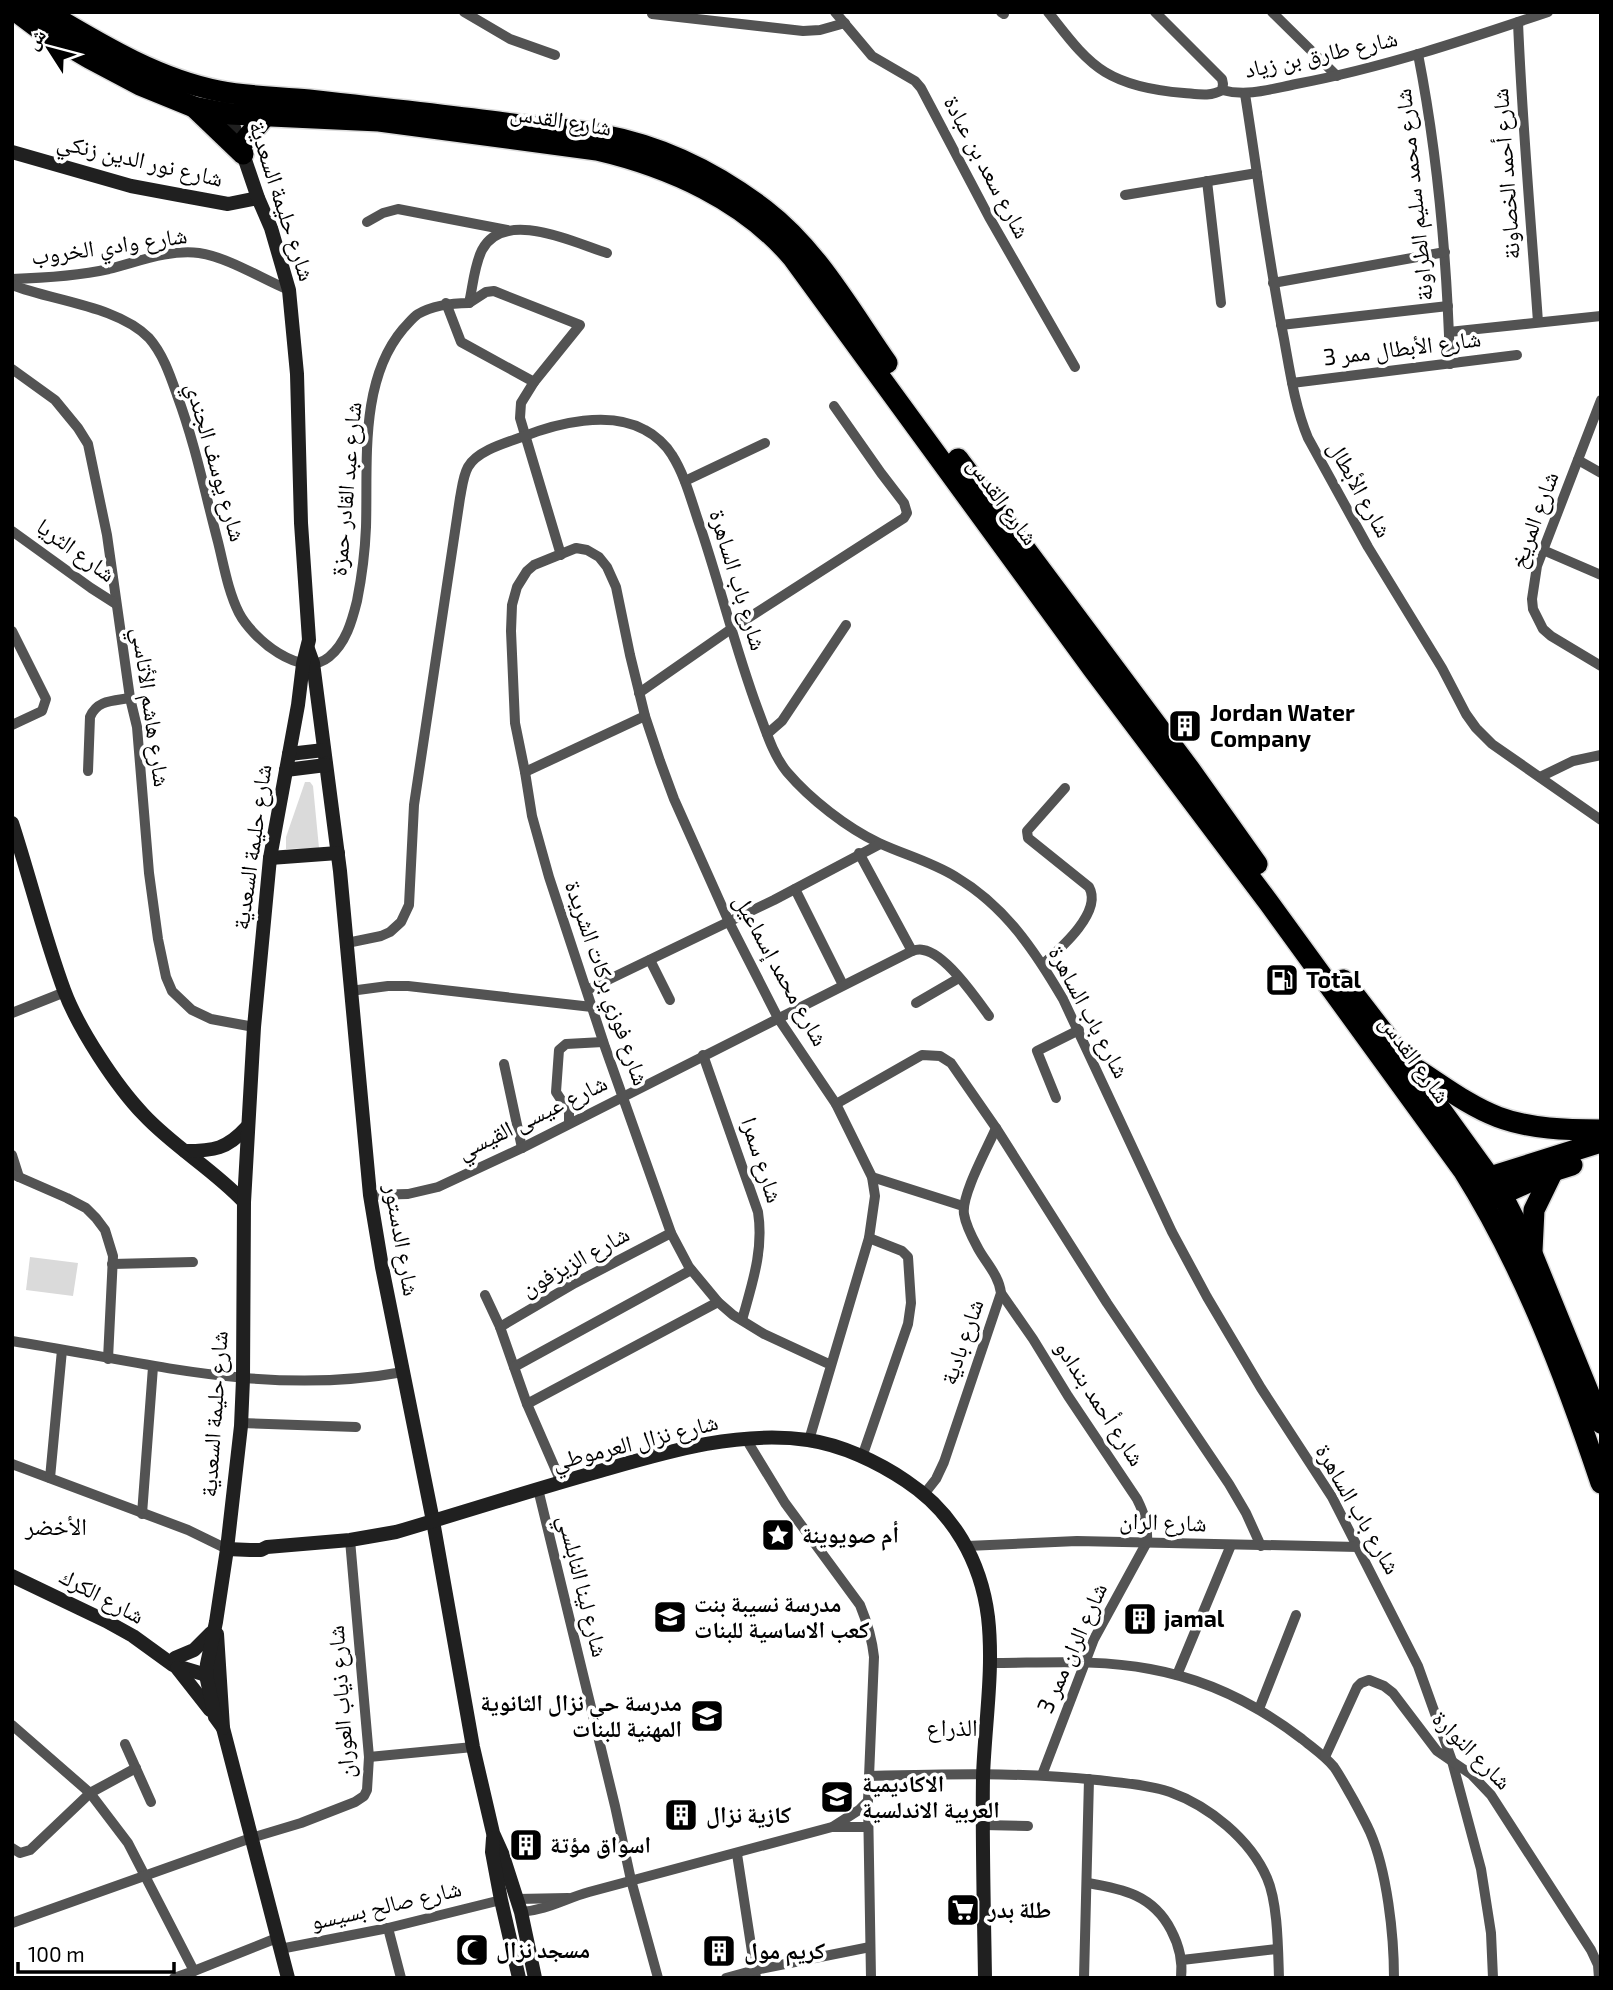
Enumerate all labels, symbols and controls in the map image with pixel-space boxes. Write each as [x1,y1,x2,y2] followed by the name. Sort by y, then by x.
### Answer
[14,14,84,84] north arrow
[1242,23,1400,85] street label: شارع طارق بن زياد
[20,24,51,54] text: ش
[1388,87,1441,303] street label: شارع محمد سليم الطراونة
[1485,87,1527,261] street label: شارع أحمد الخصاونة
[937,90,1037,244] street label: شارع سعد بن عبادة
[508,97,614,143] street label: شارع القدس
[242,117,322,285] street label: شارع حليمة السعدية
[53,126,226,197] street label: شارع نور الدين زنكي
[29,220,190,276] street label: شارع وادي الخروب
[1321,323,1483,373] street label: شارع الأبطال ممر 3
[175,379,253,546] street label: شارع يوسف الجندي
[323,401,369,577] street label: شارع عبد القادر حمزة
[1321,435,1399,543] street label: شارع الأبطال
[961,451,1045,551] street label: شارع القدس
[1503,467,1565,573] street label: شارع المريخ
[702,506,774,654] street label: شارع باب الساهرة
[31,511,121,589] street label: شارع الثريا
[121,625,177,789] street label: شارع هاشم الأتاسي
[1210,698,1355,752] place label: Jordan Water Company
[1166,707,1204,745] building icon: Jordan Water Company
[226,762,278,932] street label: شارع حليمة السعدية
[554,877,656,1091] street label: شارع فوزي بركات الشريدة
[727,889,835,1051] street label: شارع محمد إسماعيل
[1042,941,1136,1083] street label: شارع باب الساهرة
[1263,961,1301,999] fuel station icon: Total
[1306,965,1362,993] place label: Total
[1373,1009,1457,1109] street label: شارع القدس
[452,1068,614,1170] street label: شارع عيسى القيسي
[734,1113,790,1207] street label: شارع سمرا
[377,1181,427,1298] street label: شارع الدستور
[515,1219,635,1303] street label: شارع الزيزفون
[933,1295,991,1389] street label: شارع بادية
[193,1330,235,1498] street label: شارع حليمة السعدية
[1048,1334,1152,1472] street label: شارع أحمد بندادو
[549,1407,722,1481] street label: شارع نزال العرموطي
[1309,1438,1407,1580] street label: شارع باب الساهرة
[1119,1505,1207,1539] street label: شارع الران
[24,1511,87,1540] district label: الأخضر
[547,1512,615,1661] street label: شارع لينا النابلسي
[759,1516,797,1554] place icon: أم صويوينة
[802,1520,899,1551] place label: أم صويوينة
[54,1561,150,1631] street label: شارع الكرك
[1030,1578,1114,1718] street label: شارع الران ممر 3
[694,1589,869,1644] place label: مدرسة نسيبة بنت كعب الاساسية للبنات
[651,1598,689,1636] school or university icon: مدرسة نسيبة بنت كعب الاساسية للبنات
[1121,1600,1159,1638] building icon: jamal
[1164,1604,1225,1632] place label: jamal
[321,1624,361,1780] street label: شارع ذياب العوران
[480,1688,682,1743] place label: مدرسة حي نزال الثانوية المهنية للبنات
[688,1697,726,1735] school or university icon: مدرسة حي نزال الثانوية المهنية للبنات
[1426,1704,1518,1796] street label: شارع النوارة
[926,1712,978,1743] district label: الذراع
[862,1769,1000,1824] place label: الاكاديمية العربية الاندلسية
[818,1778,856,1816] school or university icon: الاكاديمية العربية الاندلسية
[662,1796,700,1834] building icon: كازية نزال
[706,1800,791,1829] place label: كازية نزال
[507,1826,545,1864] building icon: اسواق مؤتة
[550,1830,651,1859] place label: اسواق مؤتة
[308,1873,464,1937] street label: شارع صالح بسيسو
[944,1891,982,1929] supermarket icon: طلة بدر
[987,1895,1051,1924] place label: طلة بدر
[18,1930,173,1974] scale bar
[453,1931,491,1969] mosque icon: مسجد نزال
[700,1932,738,1970] building icon: كريم مول
[496,1935,590,1964] place label: مسجد نزال
[744,1936,825,1967] place label: كريم مول
[28,1941,85,1966] text: 100 m

